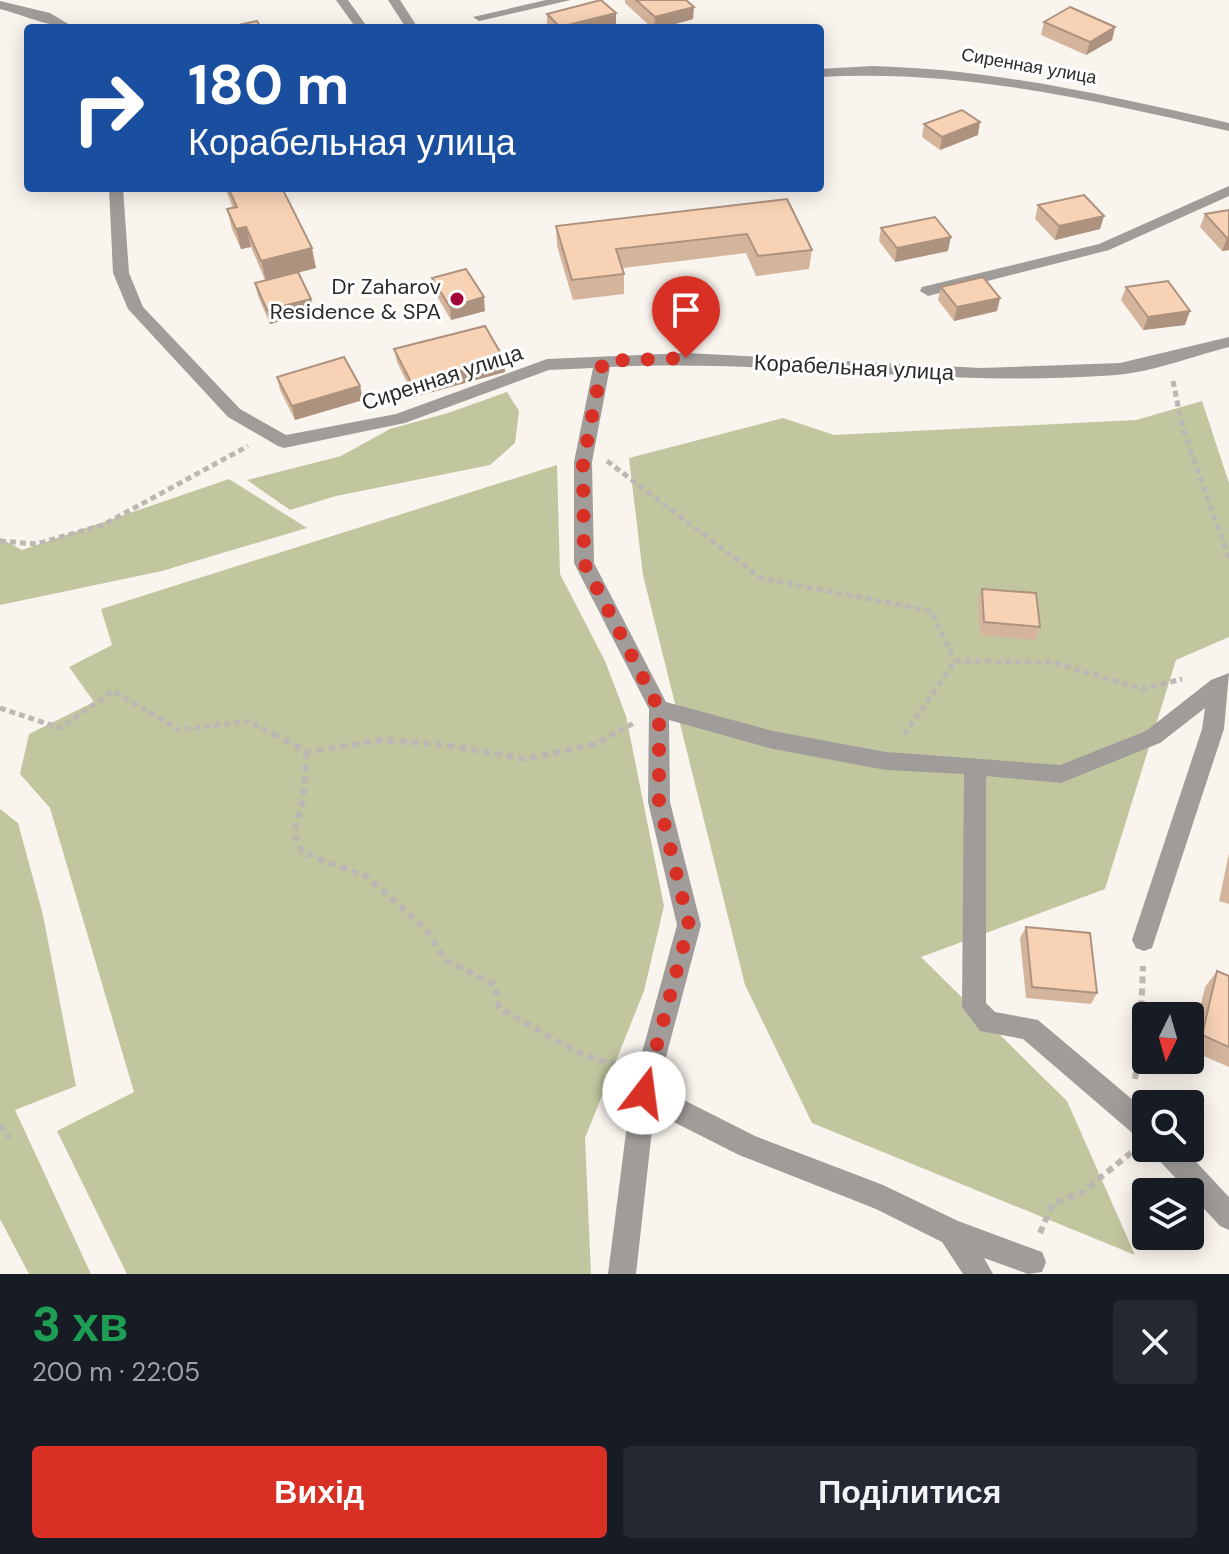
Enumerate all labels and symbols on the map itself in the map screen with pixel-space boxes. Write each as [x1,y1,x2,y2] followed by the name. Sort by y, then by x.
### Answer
[959,42,1100,90] street label: Сиренная улица
[270,272,441,326] place label: Dr Zaharov Residence & SPA
[652,276,720,358] pin
[448,290,466,308] marker: Dr Zaharov Residence & SPA
[358,338,527,417] street label: Сиренная улица
[753,348,956,387] street label: Корабельная улица
[1132,1002,1204,1074] north arrow
[602,1051,686,1135] position arrow

